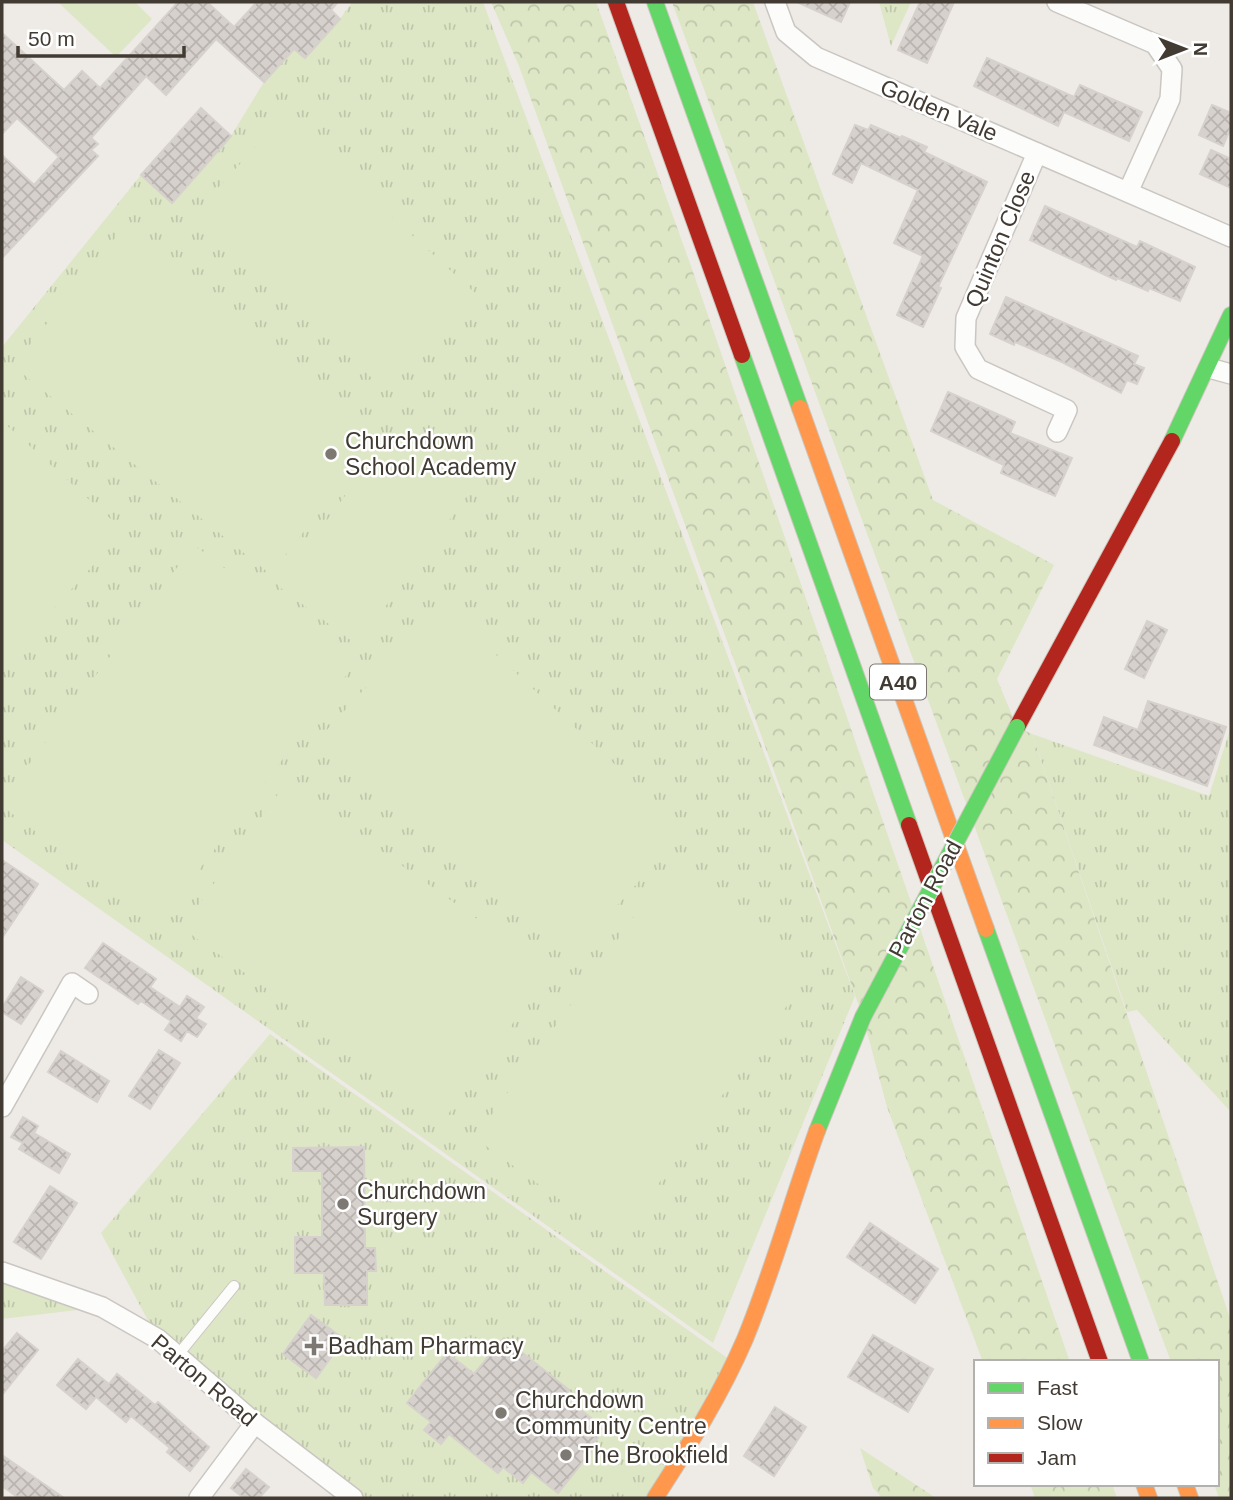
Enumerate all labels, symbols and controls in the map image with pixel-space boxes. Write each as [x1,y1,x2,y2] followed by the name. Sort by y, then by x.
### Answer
[18,14,184,58] scale bar
[1149,14,1219,84] north arrow
[28,27,75,50] text: 50 m
[1190,42,1211,56] text: N
[876,74,1002,146] street label: Golden Vale
[960,167,1040,311] street label: Quinton Close
[345,428,517,480] place label: Churchdown School Academy
[323,446,339,462] marker: Churchdown School Academy
[870,664,926,700] road number: A40
[883,836,967,962] street label: Parton Road
[357,1178,486,1230] place label: Churchdown Surgery
[335,1196,351,1212] marker: Churchdown Surgery
[146,1329,262,1431] street label: Parton Road
[328,1333,524,1359] place label: Badham Pharmacy
[306,1338,322,1354] marker: Badham Pharmacy
[974,1360,1219,1486] legend
[1037,1376,1078,1399] text: Fast
[515,1387,707,1439] place label: Churchdown Community Centre
[493,1405,509,1421] marker: Churchdown Community Centre
[1037,1411,1083,1434] text: Slow
[580,1442,728,1468] place label: The Brookfield
[1037,1446,1077,1469] text: Jam
[558,1447,574,1463] marker: The Brookfield

